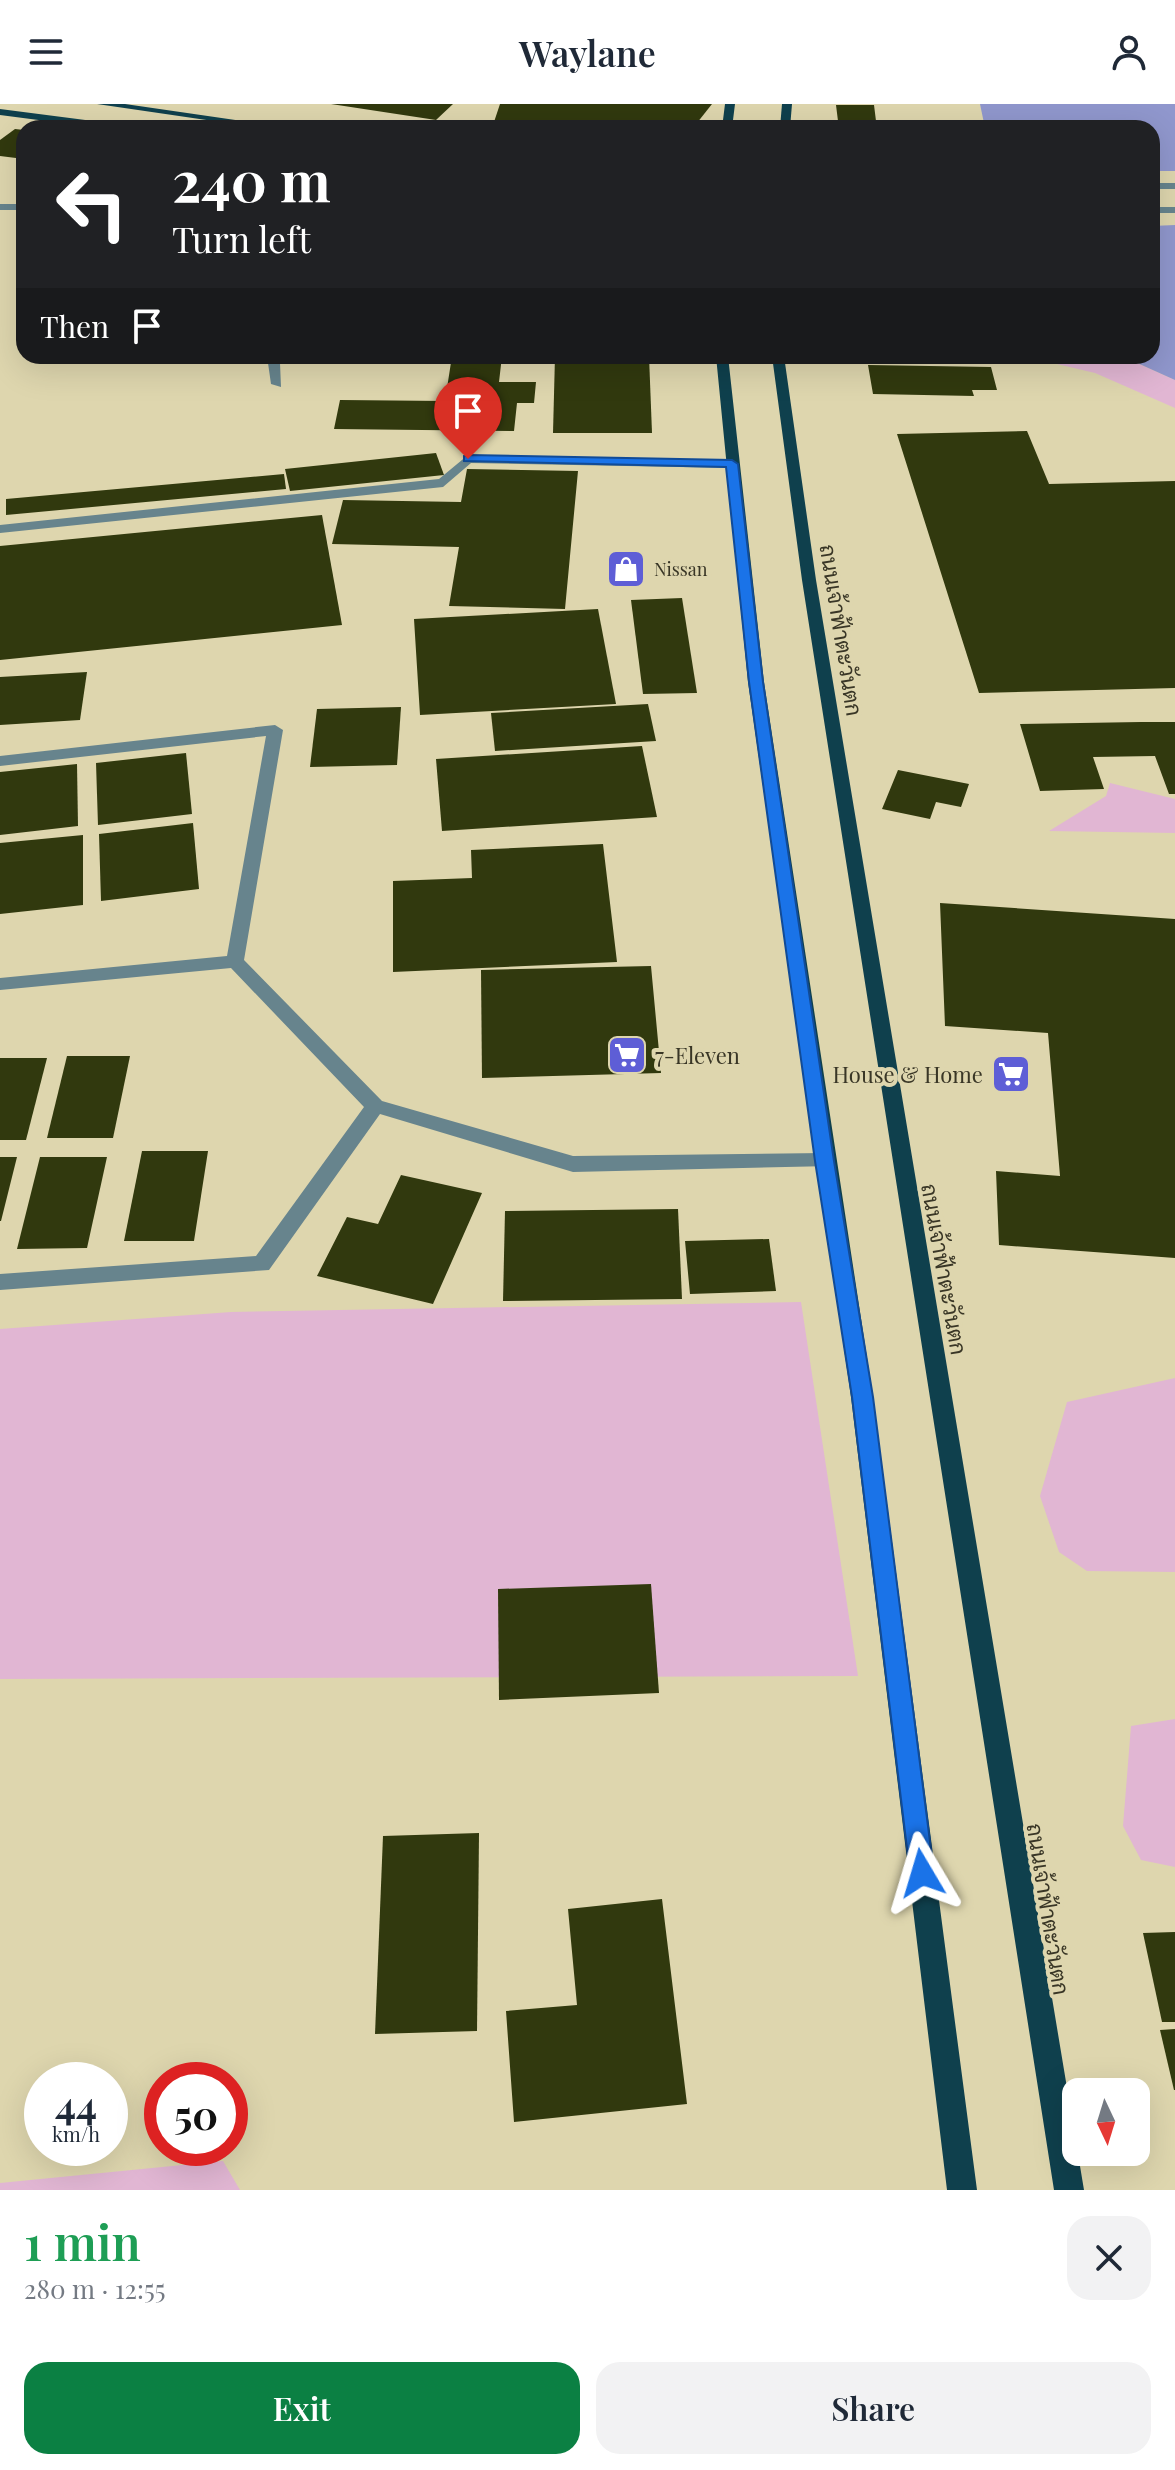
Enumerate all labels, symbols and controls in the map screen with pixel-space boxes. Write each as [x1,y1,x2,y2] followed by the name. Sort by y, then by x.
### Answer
[519,28,656,76] text: Waylane
[24,30,68,74] icon: menu
[1107,30,1151,74] icon: person
[172,142,331,217] text: 240 m
[40,152,144,256] icon: left
[172,214,311,262] text: Turn left
[125,304,169,348] icon: arrive
[40,306,109,346] text: Then
[434,377,502,459] pin
[446,389,490,433] icon: arrive
[814,542,870,718] street label: ถนนเจ้าฟ้าตะวันตก
[605,548,647,590] shop icon: Nissan
[654,557,708,581] place label: Nissan
[606,1034,648,1076] supermarket icon: 7-Eleven
[655,1040,740,1070] place label: 7-Eleven
[990,1053,1032,1095] supermarket icon: House & Home
[833,1059,983,1089] place label: House & Home
[915,1181,975,1357] street label: ถนนเจ้าฟ้าตะวันตก
[1021,1821,1077,1997] street label: ถนนเจ้าฟ้าตะวันตก
[880,1831,964,1915] position arrow
[144,2062,248,2166] speed limit sign: 50
[55,2077,97,2130] text: 44
[1062,2078,1150,2166] north arrow
[1062,2078,1150,2166] map controls
[52,2120,100,2147] text: km/h
[24,2209,141,2273] text: 1 min
[1067,2216,1151,2300] button: close
[24,2271,166,2306] text: 280 m · 12:55
[24,2362,580,2454] button: Exit
[596,2362,1151,2454] button: Share

